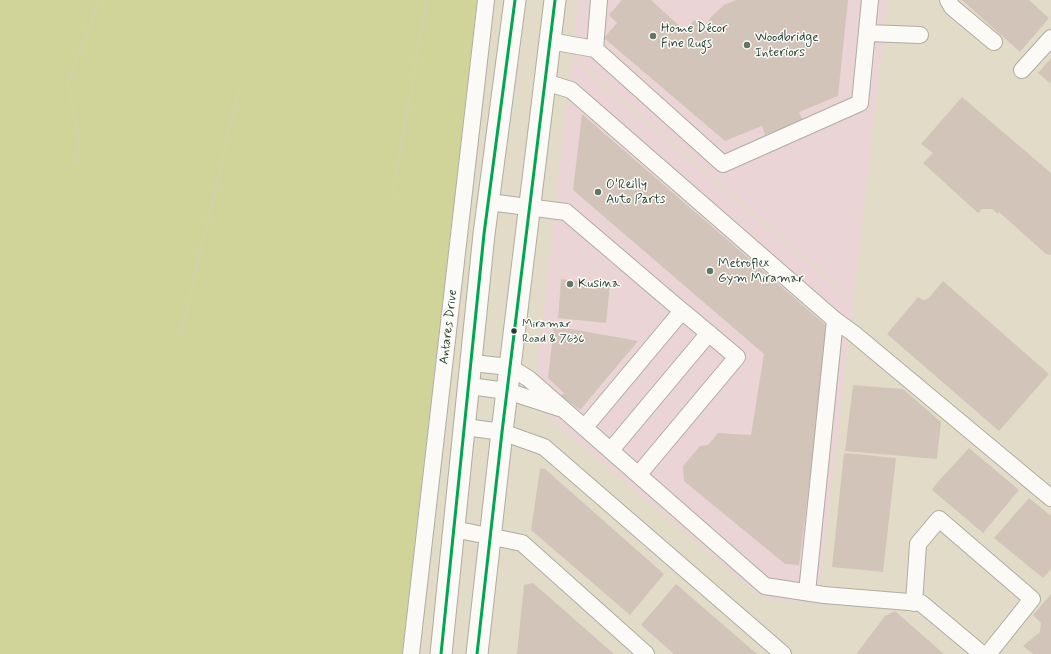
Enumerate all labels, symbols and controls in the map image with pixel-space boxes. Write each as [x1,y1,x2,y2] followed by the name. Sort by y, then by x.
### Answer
[661,21,727,52] place label: Home Décor Fine Rugs
[755,30,819,61] place label: Woodbridge Interiors
[648,31,658,41] marker: Home Décor Fine Rugs
[742,40,752,50] marker: Woodbridge Interiors
[606,177,665,208] place label: O'Reilly Auto Parts
[593,187,603,197] marker: O'Reilly Auto Parts
[718,256,804,287] place label: Metroflex Gym Miramar
[705,266,715,276] marker: Metroflex Gym Miramar
[578,276,620,292] place label: Kusina
[565,279,575,289] marker: Kusina
[437,289,461,365] street label: Antares Drive
[522,317,584,345] place label: Miramar Road & 7636
[509,326,519,336] marker: Miramar Road & 7636

